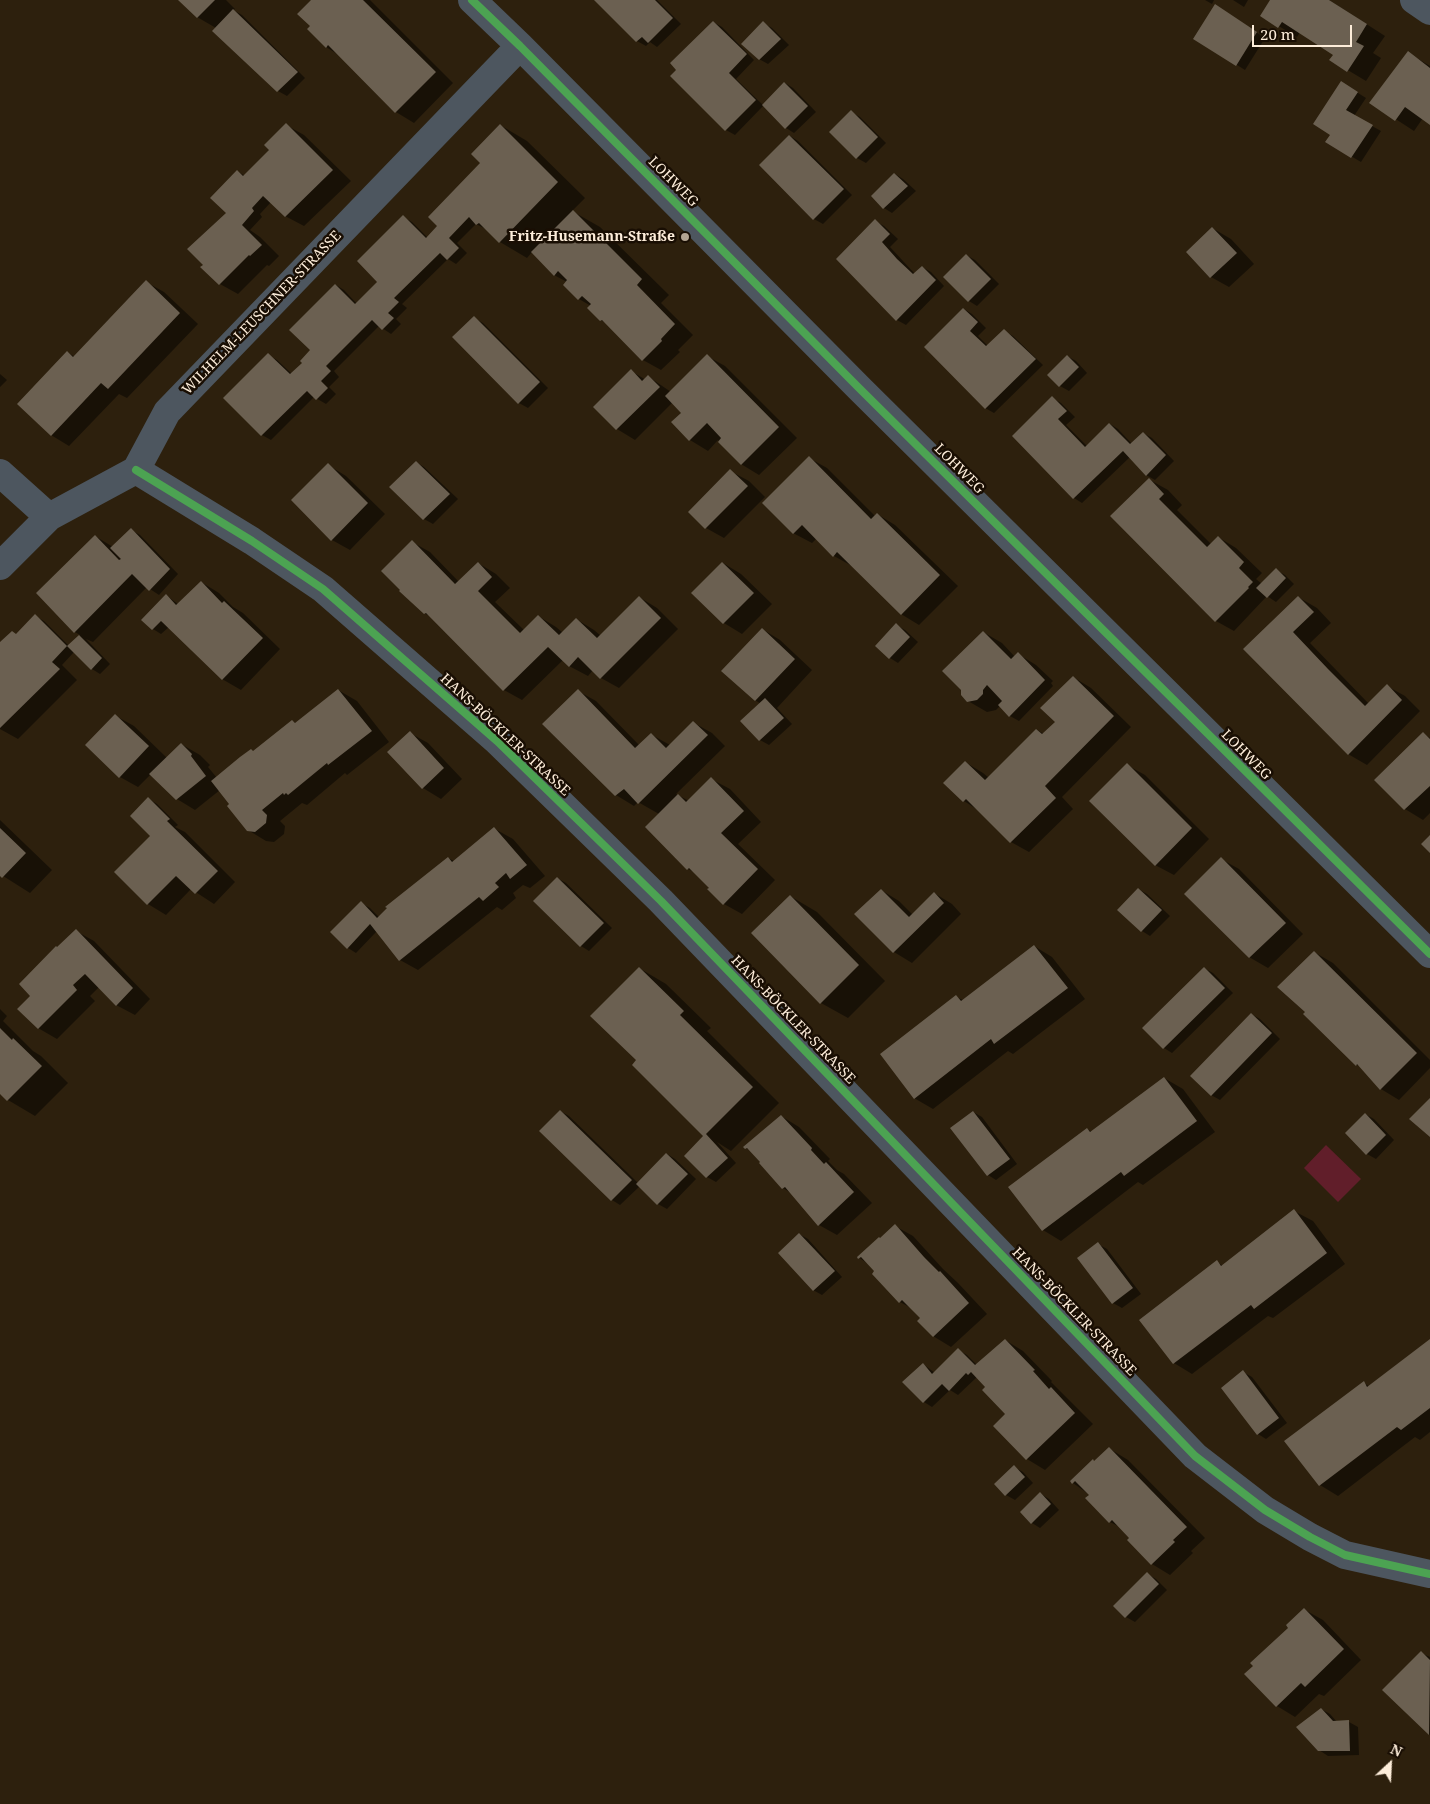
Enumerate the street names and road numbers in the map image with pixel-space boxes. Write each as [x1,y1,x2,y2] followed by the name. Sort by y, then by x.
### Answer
[645,154,701,210] street label: LOHWEG
[179,228,345,398] street label: WILHELM-LEUSCHNER-STRASSE
[931,441,987,497] street label: LOHWEG
[437,670,573,800] street label: HANS-BÖCKLER-STRASSE
[1218,727,1274,783] street label: LOHWEG
[727,953,859,1087] street label: HANS-BÖCKLER-STRASSE
[1008,1245,1140,1379] street label: HANS-BÖCKLER-STRASSE

